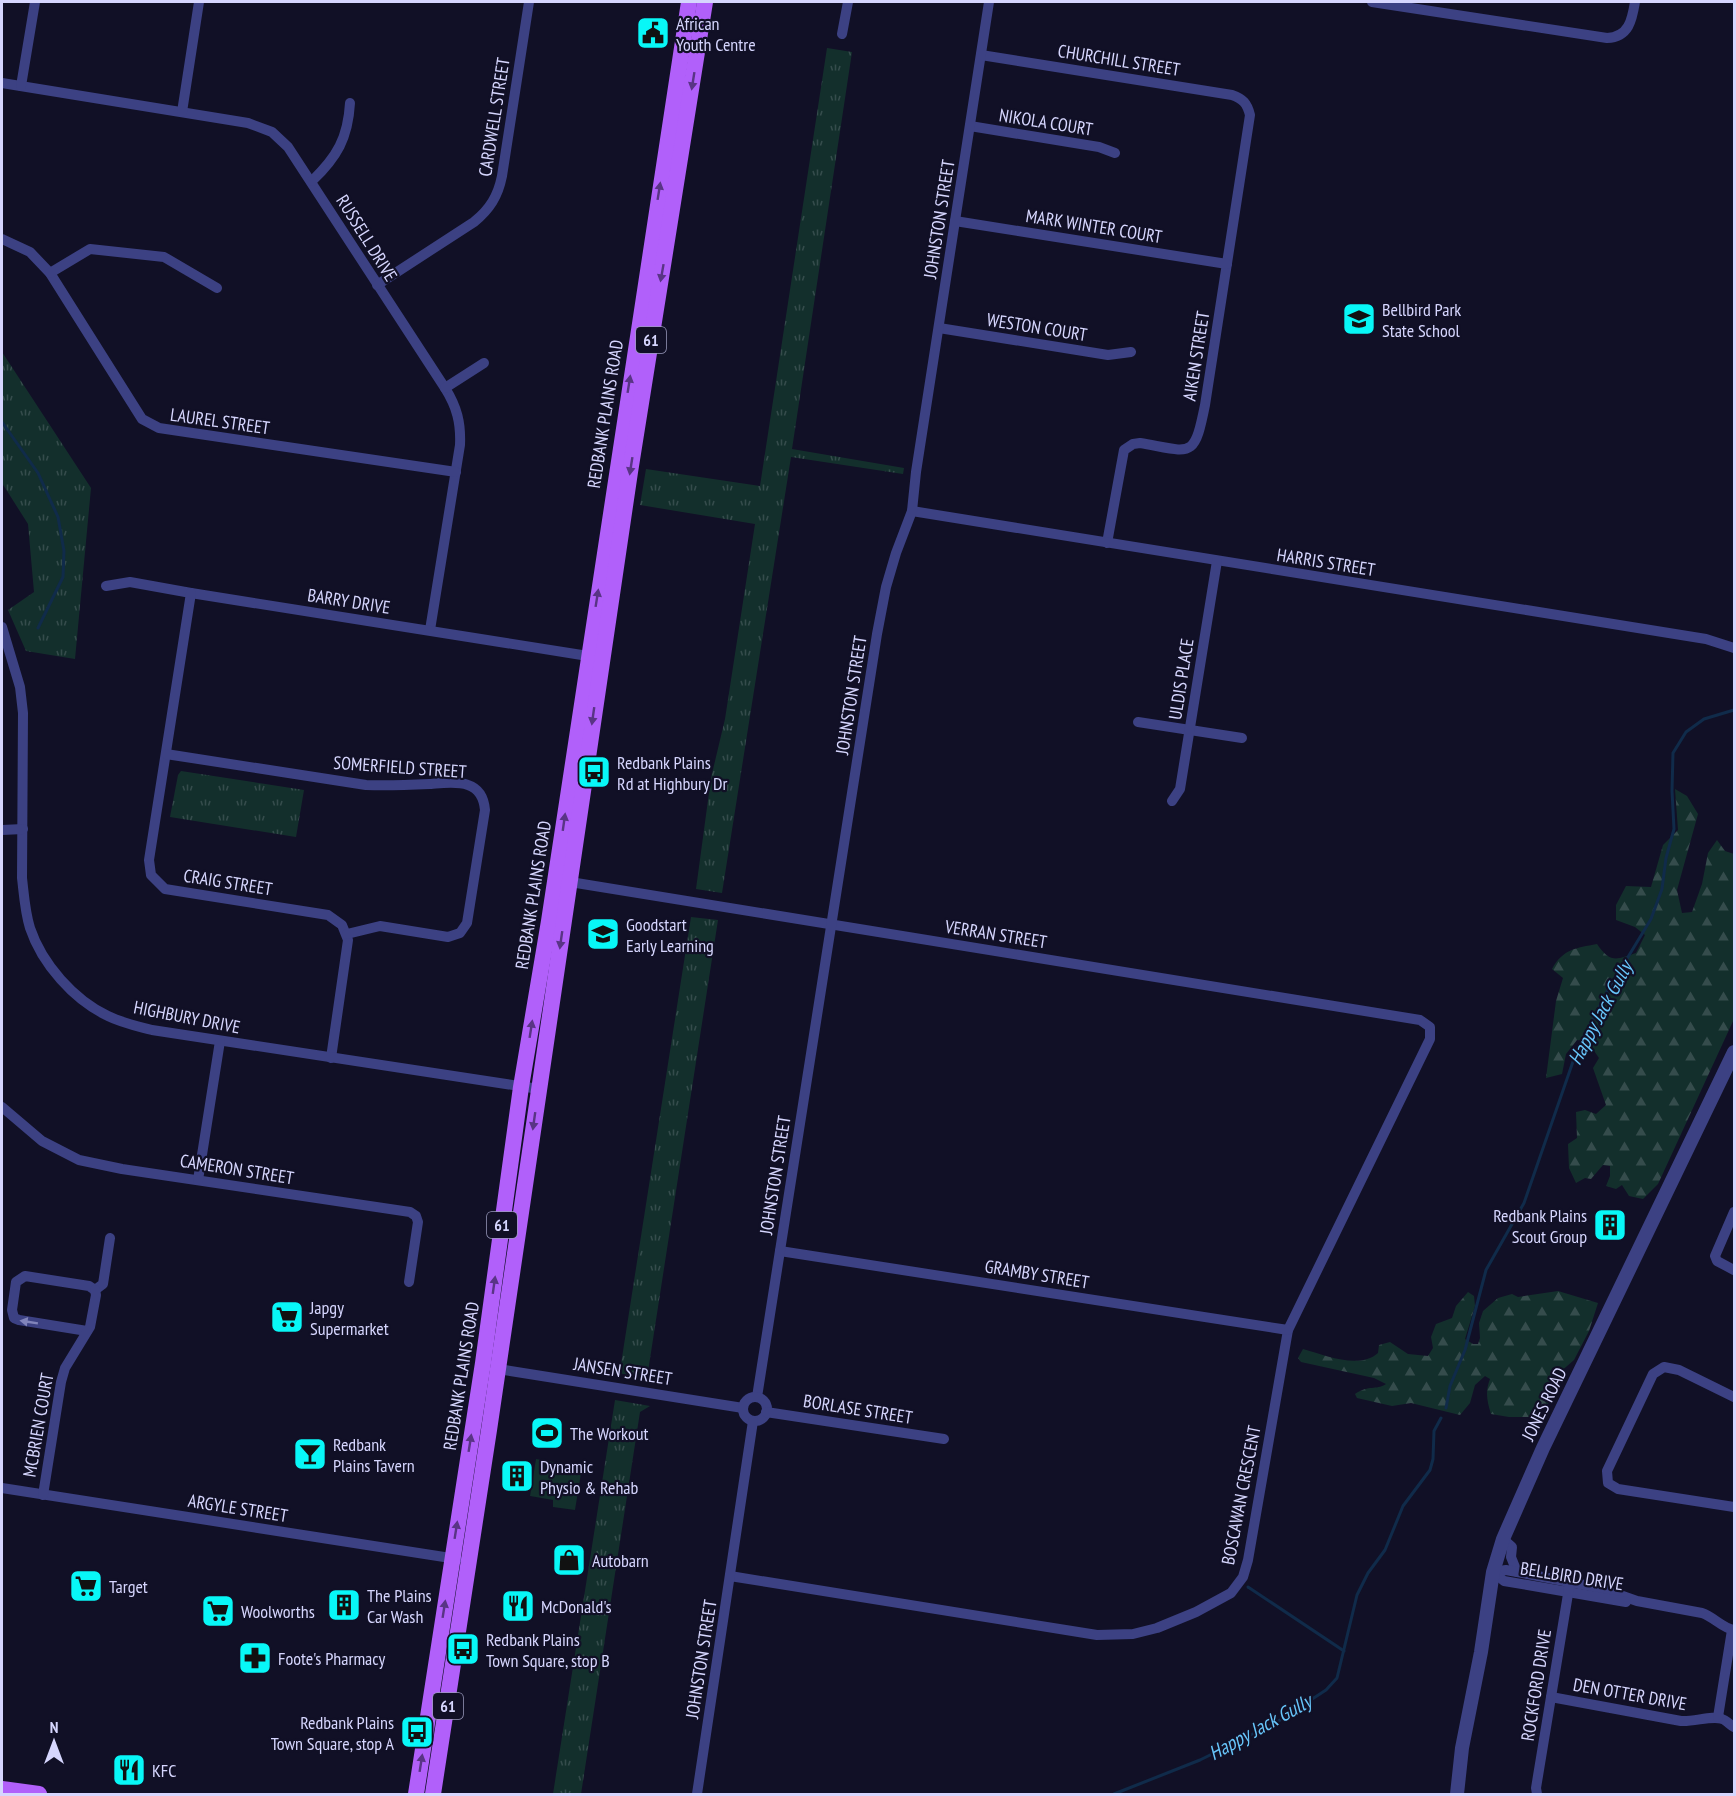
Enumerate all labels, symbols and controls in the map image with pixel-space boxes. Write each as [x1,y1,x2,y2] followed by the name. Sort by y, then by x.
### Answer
[676,12,756,56] place label: African Youth Centre
[635,15,671,51] public building icon: African Youth Centre
[1056,39,1182,81] street label: CHURCHILL STREET
[473,56,515,178] street label: CARDWELL STREET
[688,71,697,90] one-way arrow
[998,103,1094,141] street label: NIKOLA COURT
[918,158,960,281] street label: JOHNSTON STREET
[654,182,663,201] one-way arrow
[331,191,403,285] street label: RUSSELL DRIVE
[1024,204,1164,248] street label: MARK WINTER COURT
[657,264,666,283] one-way arrow
[1382,298,1461,342] place label: Bellbird Park State School
[1341,301,1377,337] school or university icon: Bellbird Park State School
[985,308,1089,346] street label: WESTON COURT
[1178,309,1214,403] street label: AIKEN STREET
[636,327,666,353] road number: 61
[582,338,628,490] street label: REDBANK PLAINS ROAD
[625,375,634,394] one-way arrow
[169,403,271,439] street label: LAUREL STREET
[626,456,635,475] one-way arrow
[1275,543,1377,581] street label: HARRIS STREET
[306,583,392,619] street label: BARRY DRIVE
[592,588,601,607] one-way arrow
[830,634,872,757] street label: JOHNSTON STREET
[1163,637,1199,721] street label: ULDIS PLACE
[589,707,598,726] one-way arrow
[333,751,467,783] street label: SOMERFIELD STREET
[617,751,728,795] place label: Redbank Plains Rd at Highbury Dr
[576,754,612,790] bus stop icon: Redbank Plains Rd at Highbury Dr
[559,813,568,832] one-way arrow
[510,819,556,971] street label: REDBANK PLAINS ROAD
[182,864,274,900] street label: CRAIG STREET
[626,913,714,957] place label: Goodstart Early Learning
[942,914,1049,953] street label: VERRAN STREET
[585,916,621,952] school or university icon: Goodstart Early Learning
[556,931,565,950] one-way arrow
[1562,954,1639,1069] water label: Happy Jack Gully
[132,995,242,1039] street label: HIGHBURY DRIVE
[527,1019,536,1038] one-way arrow
[530,1112,539,1131] one-way arrow
[754,1114,796,1237] street label: JOHNSTON STREET
[178,1149,296,1189] street label: CAMERON STREET
[1493,1204,1587,1248] place label: Redbank Plains Scout Group
[1592,1207,1628,1243] building icon: Redbank Plains Scout Group
[487,1212,517,1238] road number: 61
[983,1254,1091,1294] street label: GRAMBY STREET
[489,1275,499,1294] one-way arrow
[309,1296,389,1340] place label: Japgy Supermarket
[269,1299,305,1335] supermarket icon: Japgy Supermarket
[438,1300,484,1452] street label: REDBANK PLAINS ROAD
[20,1317,39,1326] one-way arrow
[571,1352,674,1390] street label: JANSEN STREET
[1516,1364,1572,1445] street label: JONES ROAD
[18,1371,58,1479] street label: MCBRIEN COURT
[802,1389,914,1429] street label: BORLASE STREET
[529,1415,565,1451] sports icon: The Workout
[570,1422,648,1445] place label: The Workout
[1216,1423,1266,1567] street label: BOSCAWAN CRESCENT
[333,1433,415,1477] place label: Redbank Plains Tavern
[466,1434,475,1453] one-way arrow
[292,1436,328,1472] bar icon: Redbank Plains Tavern
[540,1455,639,1499] place label: Dynamic Physio & Rehab
[499,1458,535,1494] building icon: Dynamic Physio & Rehab
[187,1489,289,1527] street label: ARGYLE STREET
[452,1520,461,1539] one-way arrow
[551,1542,587,1578] shop icon: Autobarn
[592,1549,649,1572] place label: Autobarn
[1519,1557,1625,1595] street label: BELLBIRD DRIVE
[68,1568,104,1604] supermarket icon: Target
[109,1575,148,1598] place label: Target
[367,1584,432,1628] place label: The Plains Car Wash
[326,1587,362,1623] building icon: The Plains Car Wash
[500,1588,536,1624] restaurant icon: McDonald's
[200,1593,236,1629] supermarket icon: Woolworths
[541,1595,612,1618] place label: McDonald's
[680,1598,722,1721] street label: JOHNSTON STREET
[241,1600,315,1623] place label: Woolworths
[440,1600,449,1619] one-way arrow
[486,1628,610,1672] place label: Redbank Plains Town Square, stop B
[1516,1628,1556,1742] street label: ROCKFORD DRIVE
[445,1631,481,1667] bus stop icon: Redbank Plains Town Square, stop B
[237,1640,273,1676] pharmacy icon: Foote's Pharmacy
[278,1647,386,1670] place label: Foote's Pharmacy
[1571,1673,1689,1715] street label: DEN OTTER DRIVE
[1204,1687,1318,1766] water label: Happy Jack Gully
[433,1693,463,1719] road number: 61
[271,1711,394,1755] place label: Redbank Plains Town Square, stop A
[24,1712,84,1772] north arrow
[399,1714,435,1750] bus stop icon: Redbank Plains Town Square, stop A
[50,1717,58,1737] text: N
[111,1752,147,1788] restaurant icon: KFC
[417,1754,426,1773] one-way arrow
[152,1759,177,1782] place label: KFC

